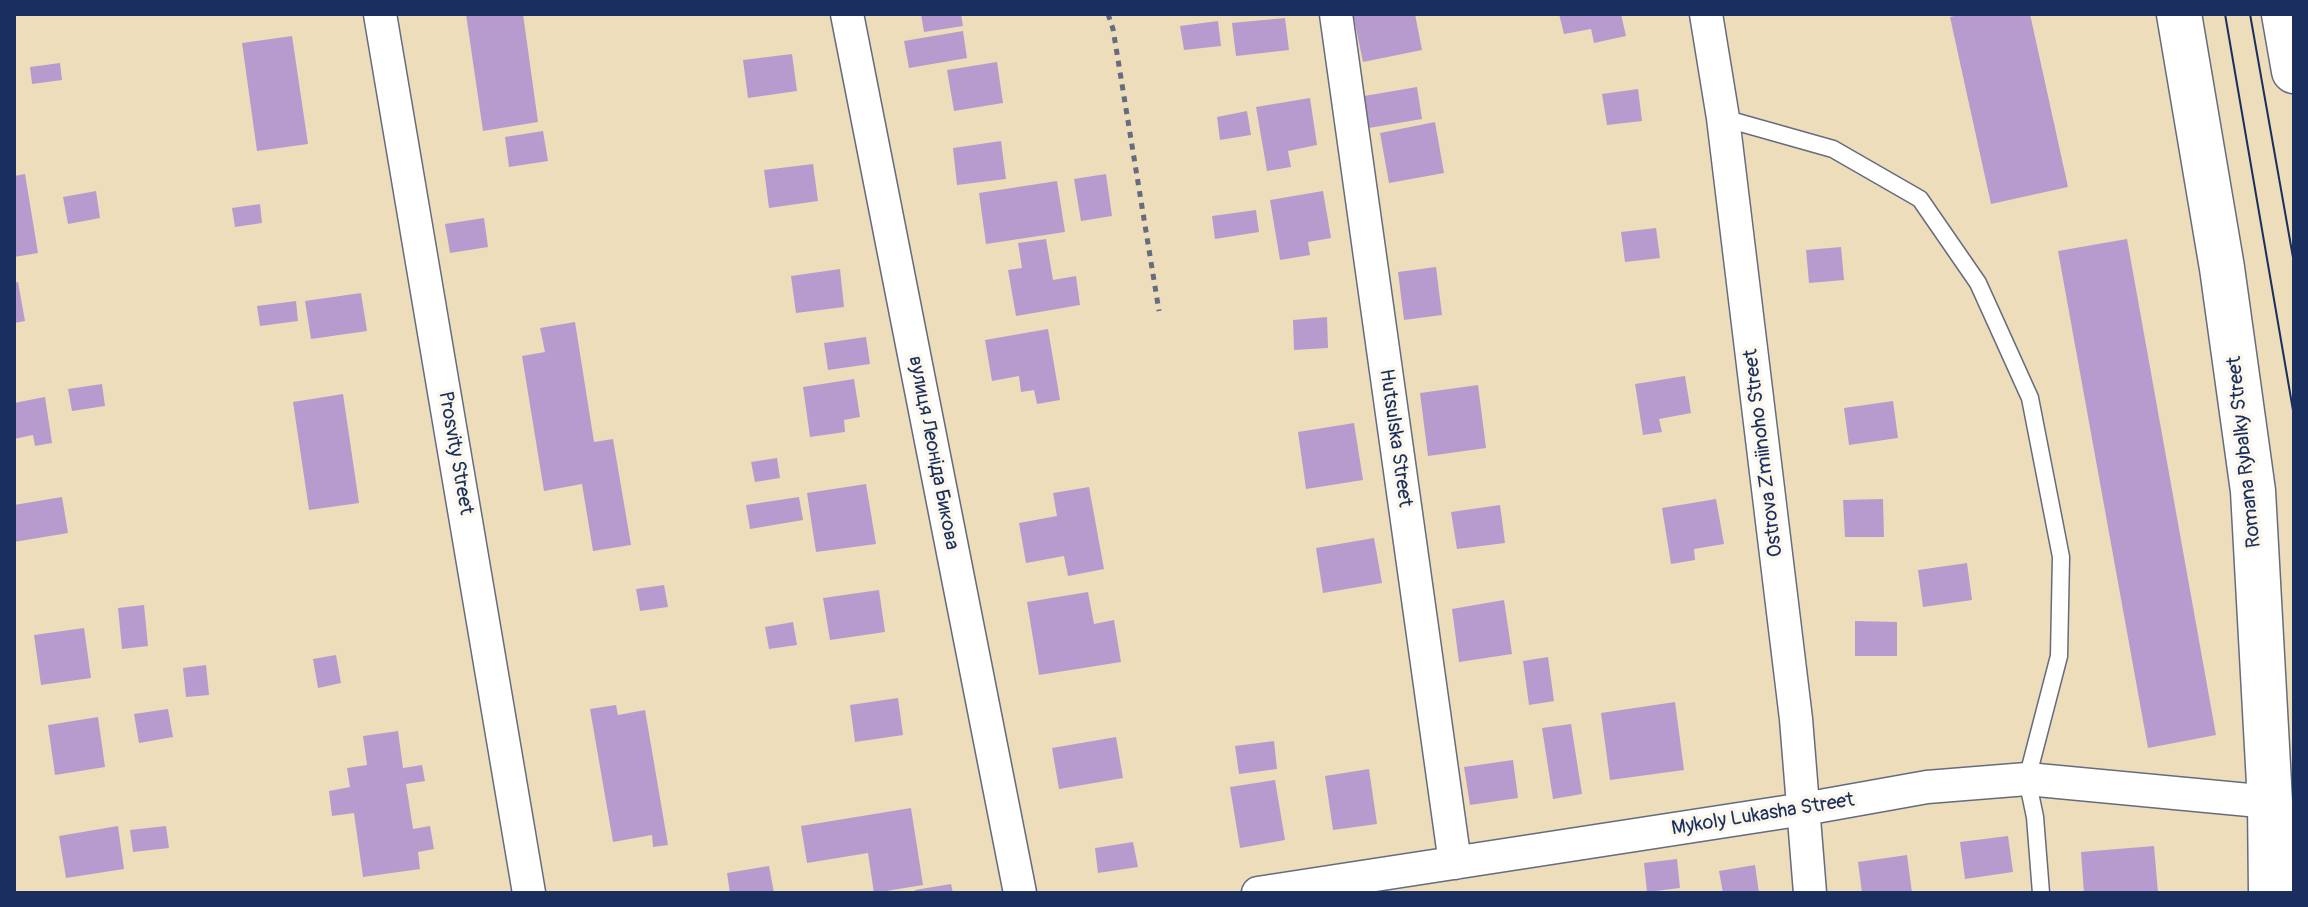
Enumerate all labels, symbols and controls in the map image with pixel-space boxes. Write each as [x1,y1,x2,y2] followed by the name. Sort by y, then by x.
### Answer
[1739,348,1789,558] street label: Ostrova Zmiinoho Street
[902,354,964,552] street label: вулиця Леоніда Бикова
[2223,355,2267,549] street label: Romana Rybalky Street
[1373,367,1417,509] street label: Hutsulska Street
[432,389,478,517] street label: Prosvity Street
[1670,789,1856,841] street label: Mykoly Lukasha Street

